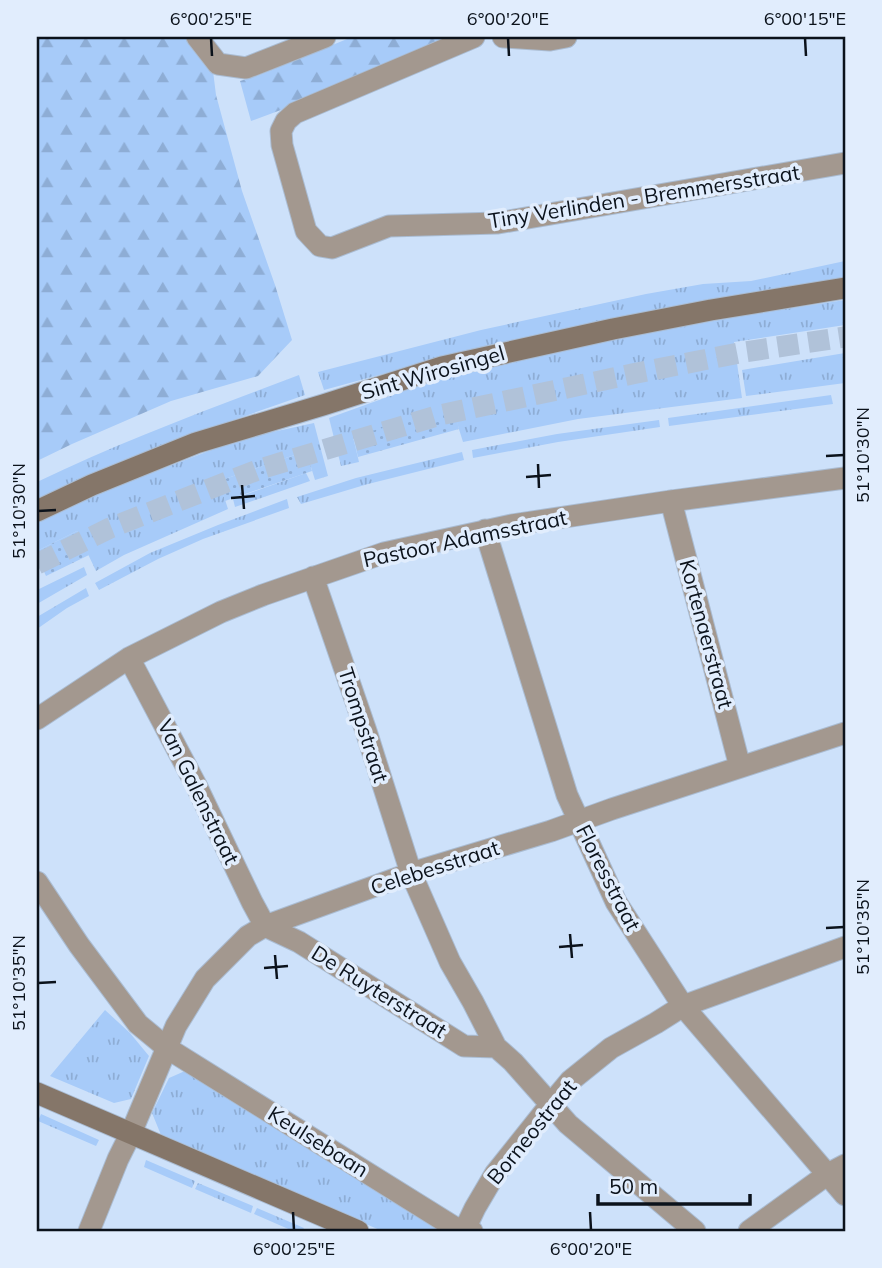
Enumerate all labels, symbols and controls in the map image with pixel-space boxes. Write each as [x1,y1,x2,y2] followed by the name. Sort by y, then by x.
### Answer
[170,7,252,30] text: 6°00'25"E
[467,7,549,30] text: 6°00'20"E
[764,7,846,30] text: 6°00'15"E
[486,159,801,233] street label: Tiny Verlinden - Bremmersstraat
[358,339,507,405] street label: Sint Wirosingel
[851,407,874,503] text: 51°10'30"N
[7,463,30,559] text: 51°10'30"N
[361,504,569,572] street label: Pastoor Adamsstraat
[675,556,739,711] street label: Kortenaerstraat
[333,664,395,785] street label: Trompstraat
[153,715,245,868] street label: Van Galenstraat
[571,820,647,935] street label: Floresstraat
[367,834,502,900] street label: Celebesstraat
[851,879,874,975] text: 51°10'35"N
[7,935,30,1031] text: 51°10'35"N
[307,939,452,1043] street label: De Ruyterstraat
[481,1074,581,1189] street label: Borneostraat
[263,1100,374,1182] street label: Keulsebaan
[598,1163,751,1207] scale bar
[609,1173,658,1199] text: 50 m
[253,1237,335,1260] text: 6°00'25"E
[550,1237,632,1260] text: 6°00'20"E

